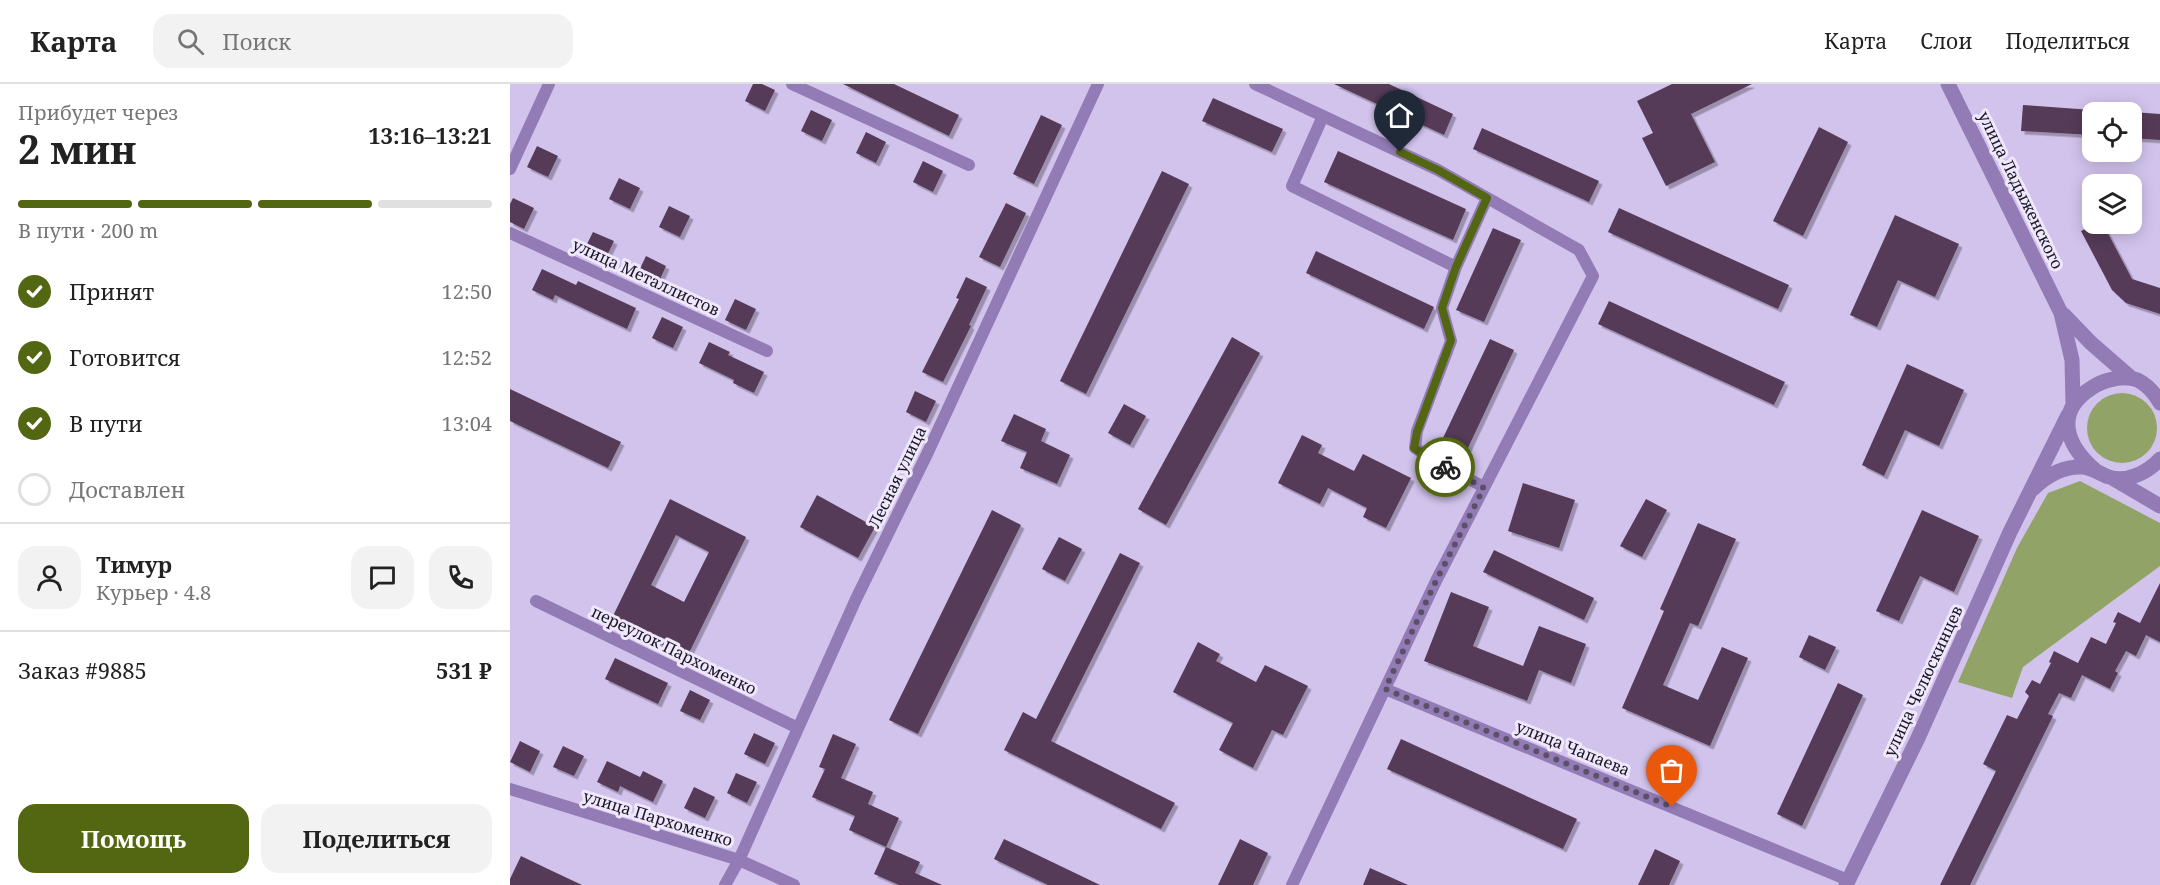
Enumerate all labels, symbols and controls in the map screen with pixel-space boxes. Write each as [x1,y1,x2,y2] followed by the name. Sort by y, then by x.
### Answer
[153,14,573,68] search box
[30,22,117,60] text: Карта
[174,25,207,58] icon: search
[222,26,291,56] text: Поиск
[1824,27,1887,55] text: Карта
[1920,27,1972,55] text: Слои
[2005,27,2130,55] text: Поделиться
[1374,90,1425,152] pin
[18,99,178,126] text: Прибудет через
[1383,99,1416,132] icon: home
[2082,102,2142,234] map controls
[2082,102,2142,162] button: locate
[1973,107,2069,273] street label: улица Ладыженского
[368,120,492,150] text: 13:16–13:21
[18,122,136,175] text: 2 мин
[2082,174,2142,234] button: layers
[18,217,158,244] text: В пути · 200 m
[569,233,723,321] street label: улица Металлистов
[18,275,51,308] icon: check
[69,276,154,306] text: Принят
[442,278,492,305] text: 12:50
[18,341,51,374] icon: check
[69,342,181,372] text: Готовится
[442,344,492,371] text: 12:52
[18,407,51,440] icon: check
[69,408,143,438] text: В пути
[442,410,492,437] text: 13:04
[863,422,931,532] street label: Лесная улица
[1415,437,1475,497] courier
[1429,451,1462,484] icon: bike
[69,474,185,504] text: Доставлен
[18,546,81,609] button: person
[351,546,414,609] button: chat
[429,546,492,609] button: phone
[96,549,172,579] text: Тимур
[96,579,211,606] text: Курьер · 4.8
[588,600,760,700] street label: переулок Пархоменко
[1878,602,1968,760] street label: улица Челюскинцев
[18,655,147,685] text: Заказ #9885
[436,655,492,685] text: 531 ₽
[1513,715,1633,781] street label: улица Чапаева
[1646,745,1697,807] pin
[1655,754,1688,787] icon: bag
[581,785,735,851] street label: улица Пархоменко
[18,804,249,873] button: Помощь
[261,804,492,873] button: Поделиться

